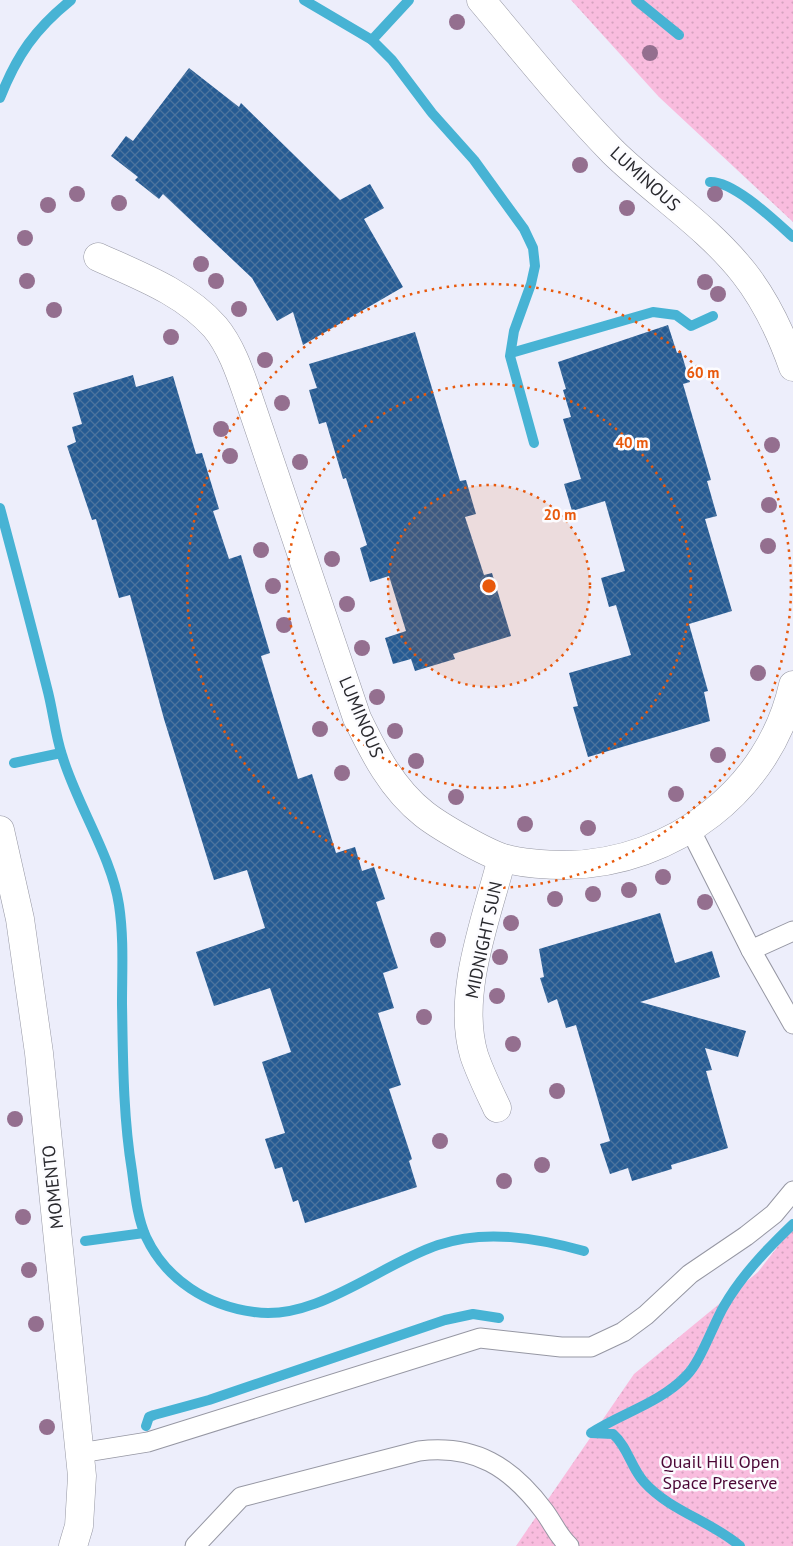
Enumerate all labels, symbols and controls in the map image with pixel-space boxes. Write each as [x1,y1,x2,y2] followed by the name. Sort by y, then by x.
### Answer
[606,141,685,216] street label: LUMINOUS
[687,363,719,382] text: 60 m
[616,433,648,452] text: 40 m
[544,505,576,524] text: 20 m
[480,577,498,595] centre of rings
[334,673,389,761] street label: LUMINOUS
[460,879,507,1001] street label: MIDNIGHT SUN
[37,1144,68,1230] street label: MOMENTO
[660,1450,780,1494] park label: Quail Hill Open Space Preserve

